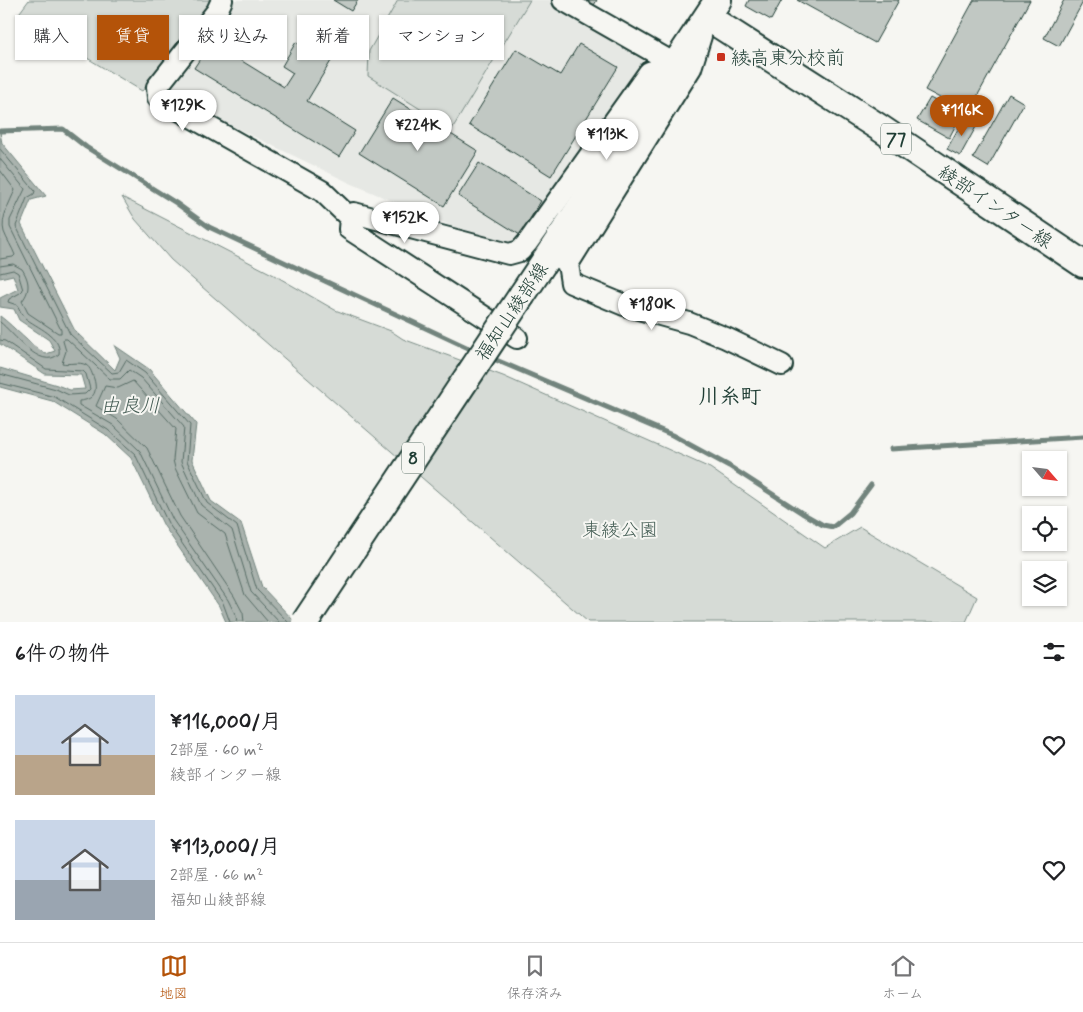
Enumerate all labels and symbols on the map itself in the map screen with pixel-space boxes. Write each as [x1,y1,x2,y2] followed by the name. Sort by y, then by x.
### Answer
[731,46,845,71] place label: 綾高東分校前
[715,51,727,63] marker: 綾高東分校前
[148,90,218,132] pin: ¥129K
[927,94,997,137] pin: ¥116K
[383,110,453,152] pin: ¥224K
[572,119,642,161] pin: ¥113K
[881,124,911,154] road number: 77
[933,160,1057,255] street label: 綾部インター線
[370,202,440,244] pin: ¥152K
[470,258,554,366] street label: 福知山綾部線
[617,288,687,331] pin: ¥180K
[699,383,762,411] district label: 川糸町
[100,393,160,420] water label: 由良川
[402,442,424,473] road number: 8
[1022,451,1068,496] north arrow
[582,518,658,543] park label: 東綾公園

